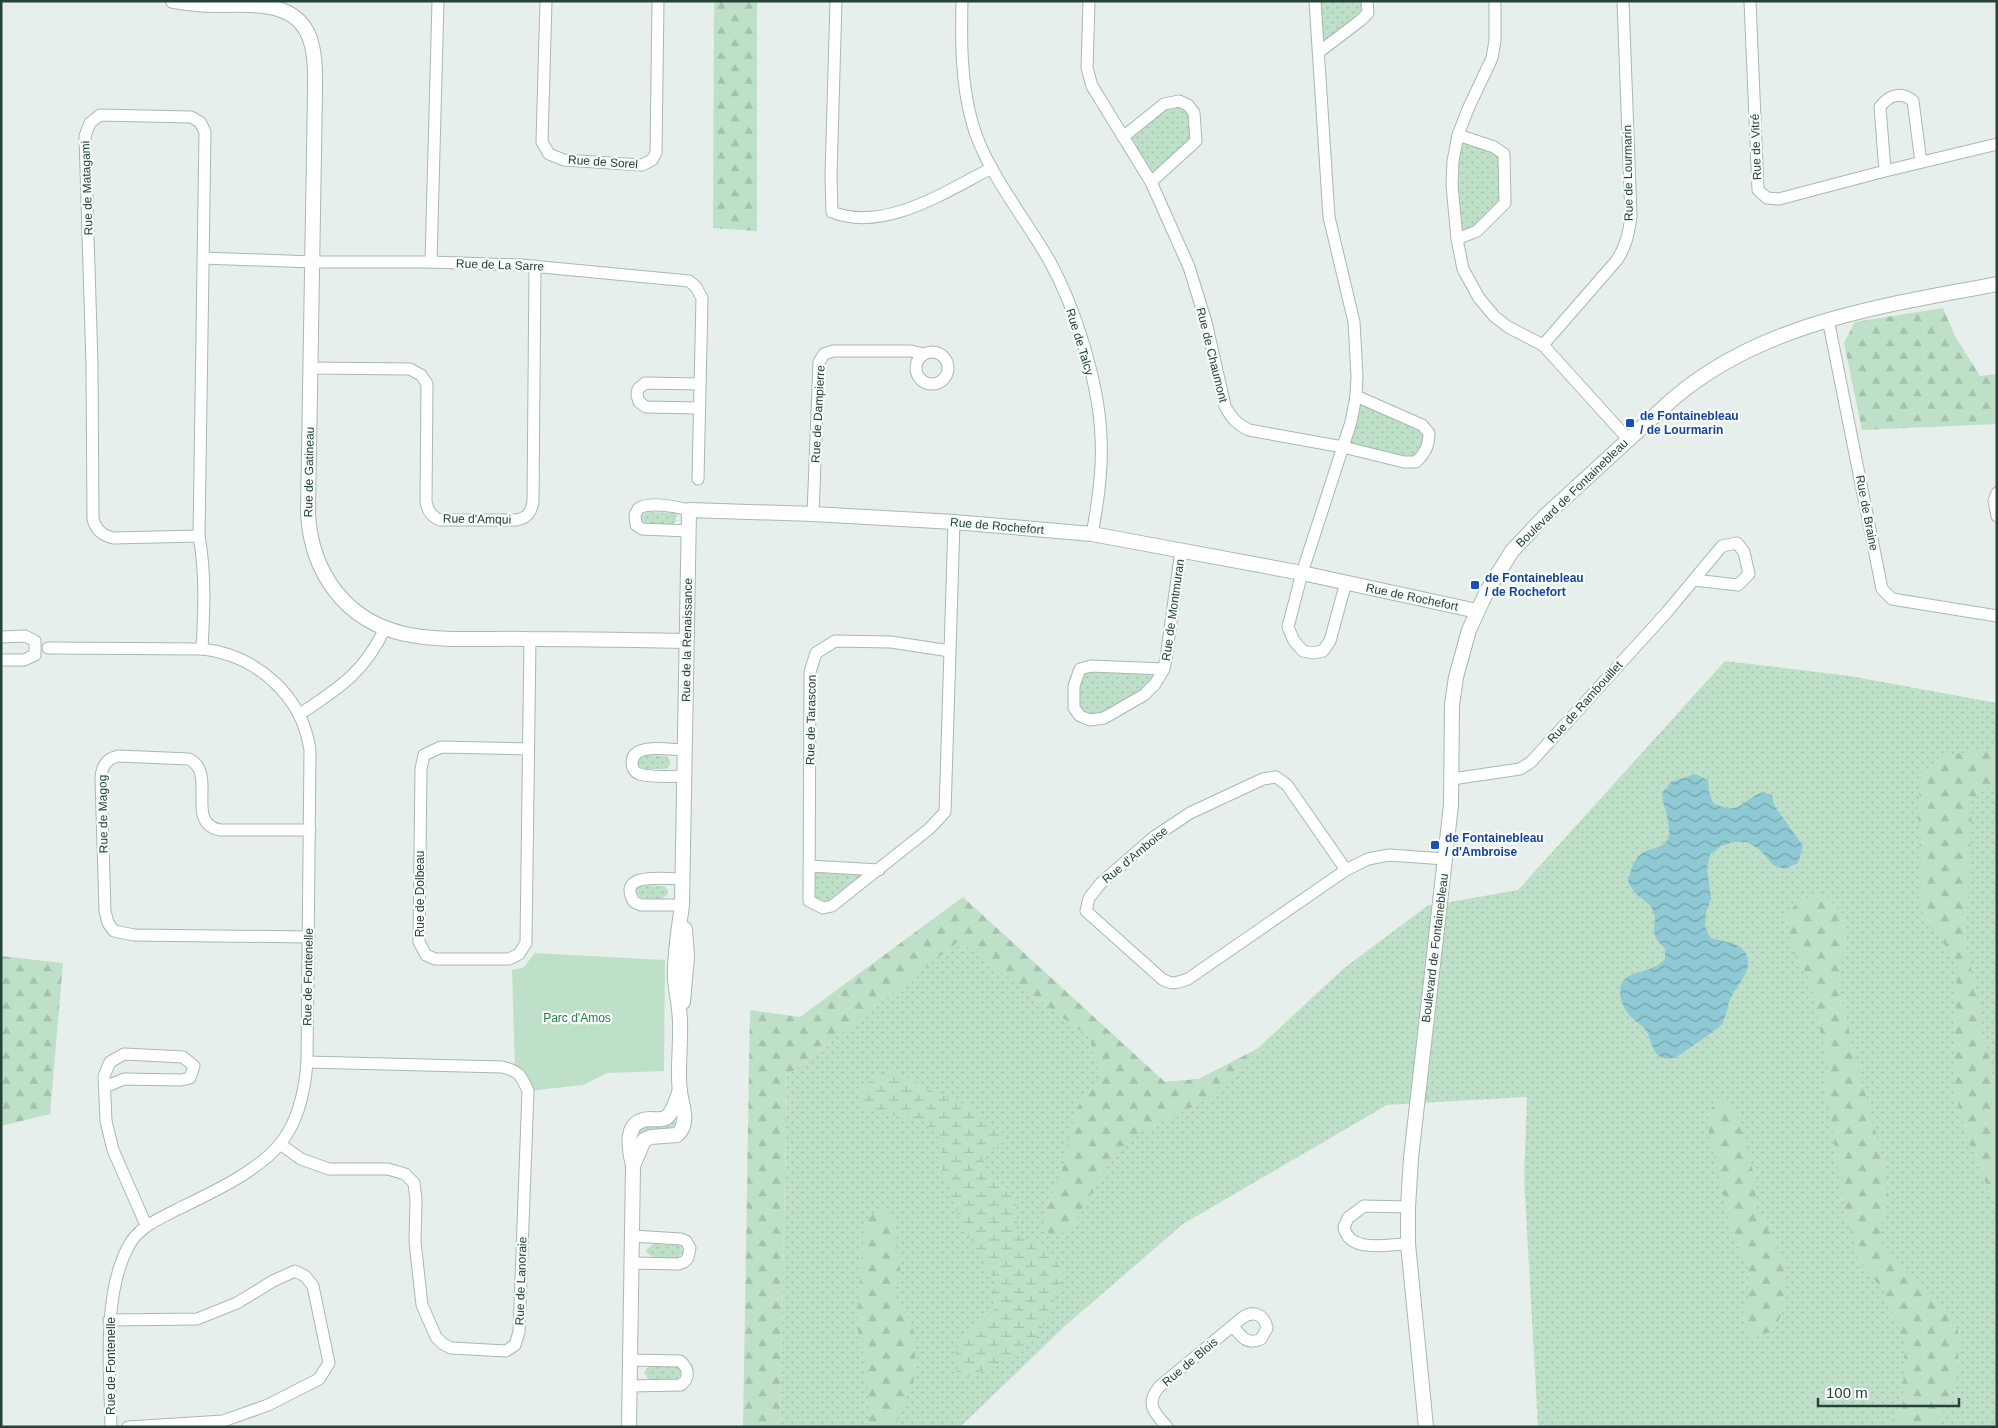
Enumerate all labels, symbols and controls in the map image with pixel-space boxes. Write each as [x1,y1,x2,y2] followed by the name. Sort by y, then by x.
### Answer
[1748,113,1764,180] street label: Rue de Vitré
[1620,125,1636,221] street label: Rue de Lourmarin
[78,140,96,236] street label: Rue de Matagami
[568,153,638,171] street label: Rue de Sorel
[456,256,545,274] street label: Rue de La Sarre
[1193,306,1231,405] street label: Rue de Chaumont
[1063,307,1097,377] street label: Rue de Talcy
[808,364,828,463] street label: Rue de Dampierre
[1640,409,1739,437] place label: de Fontainebleau / de Lourmarin
[1624,417,1636,429] marker: de Fontainebleau / de Lourmarin
[301,427,317,517] street label: Rue de Gatineau
[1513,436,1631,550] street label: Boulevard de Fontainebleau
[1853,474,1881,552] street label: Rue de Braine
[443,511,511,527] street label: Rue d'Amqui
[950,515,1045,537] street label: Rue de Rochefort
[1159,558,1187,662] street label: Rue de Montmuran
[1485,571,1584,599] place label: de Fontainebleau / de Rochefort
[679,578,695,702] street label: Rue de la Renaissance
[1469,579,1481,591] marker: de Fontainebleau / de Rochefort
[1365,580,1460,614] street label: Rue de Rochefort
[1545,658,1626,746] street label: Rue de Rambouillet
[803,675,819,765] street label: Rue de Tarascon
[95,775,111,853] street label: Rue de Magog
[1099,823,1171,886] street label: Rue d'Amboise
[1445,831,1544,859] place label: de Fontainebleau / d'Ambroise
[1429,839,1441,851] marker: de Fontainebleau / d'Ambroise
[413,851,427,937] street label: Rue de Dolbeau
[1419,873,1451,1023] street label: Boulevard de Fontainebleau
[300,928,316,1026] street label: Rue de Fontenelle
[543,1011,611,1025] park label: Parc d'Amos
[512,1236,530,1326] street label: Rue de Lanoraie
[104,1317,118,1415] street label: Rue de Fontenelle
[1159,1335,1221,1389] street label: Rue de Blois
[1818,1376,1959,1408] scale bar
[1826,1384,1868,1401] text: 100 m

